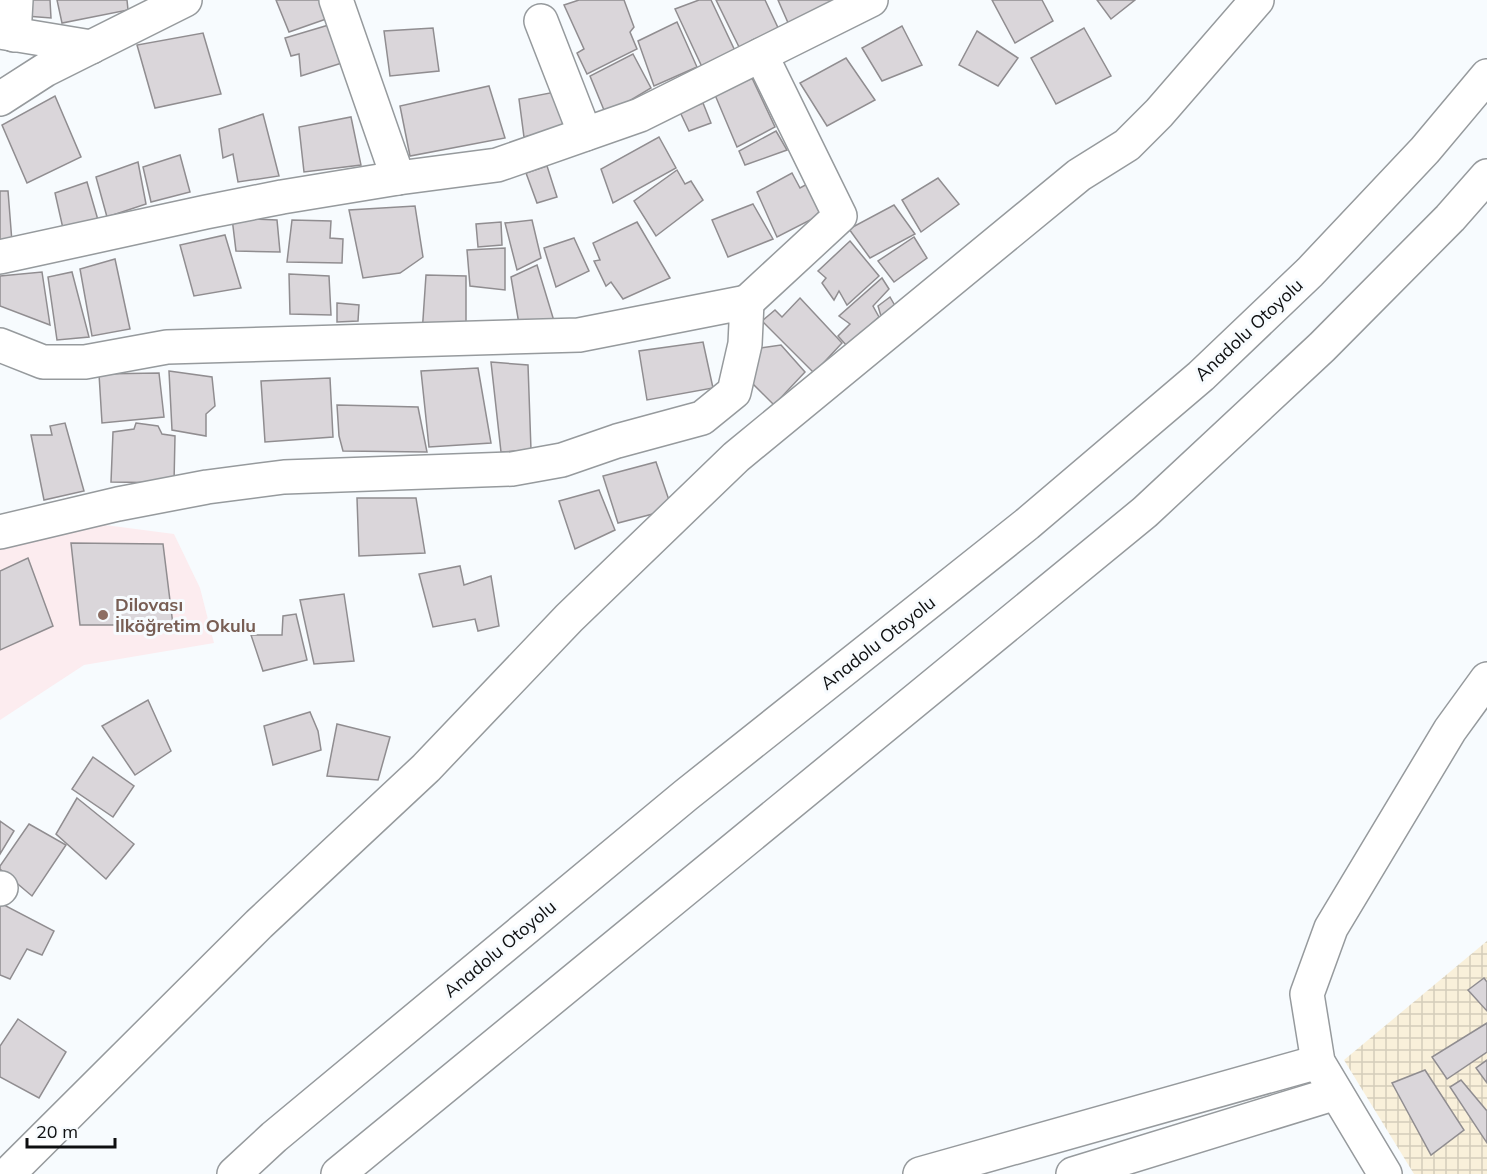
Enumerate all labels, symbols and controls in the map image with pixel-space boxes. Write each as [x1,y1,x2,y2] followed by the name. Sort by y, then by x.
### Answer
[1190,274,1308,386] street label: Anadolu Otoyolu
[816,591,940,695] street label: Anadolu Otoyolu
[115,593,256,637] place label: Dilovası İlköğretim Okulu
[96,608,110,622] marker: Dilovası İlköğretim Okulu
[439,895,561,1002] street label: Anadolu Otoyolu
[27,1111,116,1149] scale bar
[36,1120,78,1143] text: 20 m

